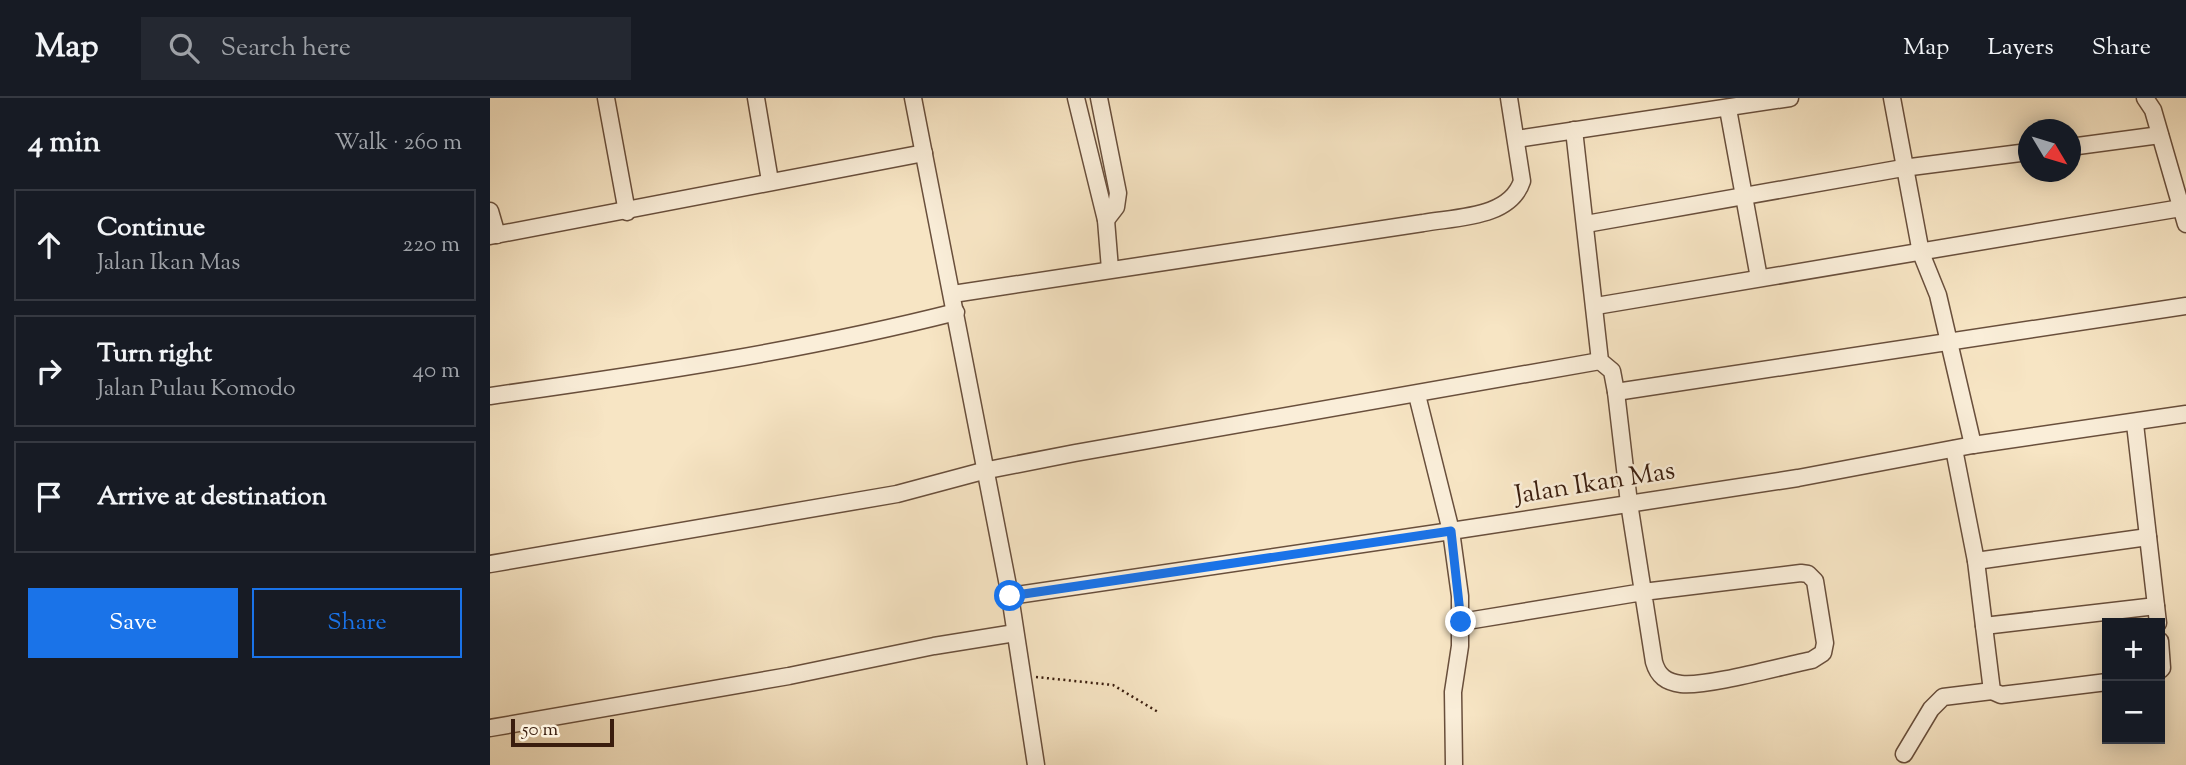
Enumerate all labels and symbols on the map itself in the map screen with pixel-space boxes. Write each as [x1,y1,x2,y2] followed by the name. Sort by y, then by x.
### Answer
[2018,119,2081,182] north arrow
[1510,453,1678,515] street label: Jalan Ikan Mas
[994,580,1025,611] route start
[1445,606,1476,637] route end
[511,716,614,748] scale bar

